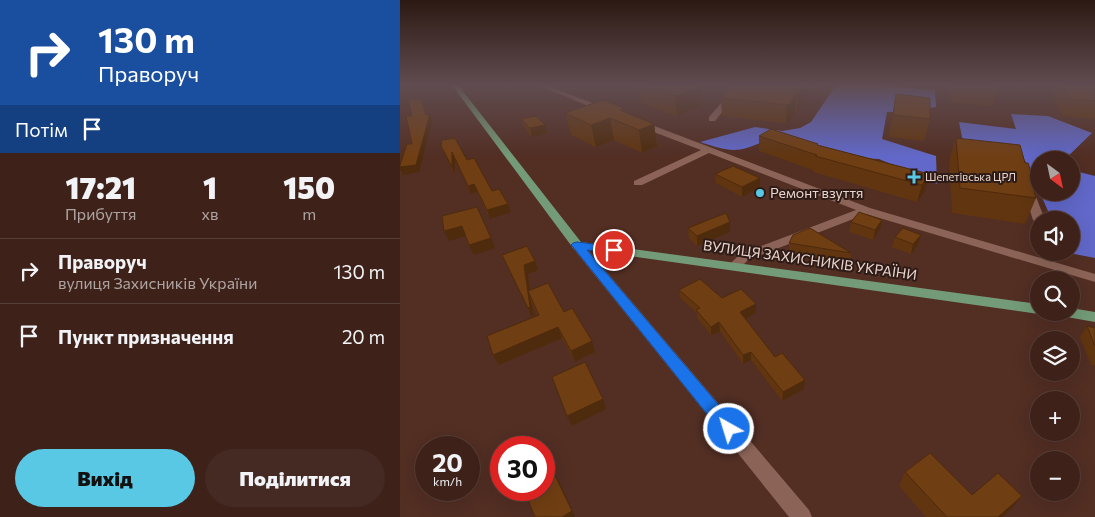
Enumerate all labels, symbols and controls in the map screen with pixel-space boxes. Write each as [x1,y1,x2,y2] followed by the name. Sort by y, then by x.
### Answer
[98,17,195,60] text: 130 m
[15,20,80,85] icon: right
[98,60,199,87] text: Праворуч
[78,115,106,143] icon: arrive
[15,118,68,141] text: Потім
[1030,151,1080,201] north arrow
[1030,151,1080,501] map controls
[65,168,136,205] text: 17:21
[203,168,217,205] text: 1
[283,168,335,205] text: 150
[907,170,921,184] marker: Шепетівська ЦРЛ
[925,170,1016,183] place label: Шепетівська ЦРЛ
[770,184,863,201] place label: Ремонт взуття
[754,187,766,199] marker: Ремонт взуття
[65,204,137,223] text: Прибуття
[201,204,218,223] text: хв
[302,204,316,223] text: m
[1030,211,1080,261] button: sound
[593,229,635,271] pin
[600,236,628,264] icon: arrive
[702,236,918,283] street label: ВУЛИЦЯ ЗАХИСНИКІВ УКРАЇНИ
[58,250,147,273] text: Праворуч
[15,257,43,285] icon: right
[333,260,385,283] text: 130 m
[1030,271,1080,321] button: search
[58,273,257,292] text: вулиця Захисників України
[15,322,43,350] icon: arrive
[58,325,234,348] text: Пункт призначення
[342,325,385,348] text: 20 m
[1030,331,1080,381] button: layers
[1030,391,1080,441] button: +
[702,402,754,454] position arrow
[490,436,555,501] speed limit sign: 30
[432,447,463,477] text: 20
[15,449,195,507] button: Вихід
[205,449,385,507] button: Поділитися
[1030,451,1080,501] button: −
[433,474,462,488] text: km/h

